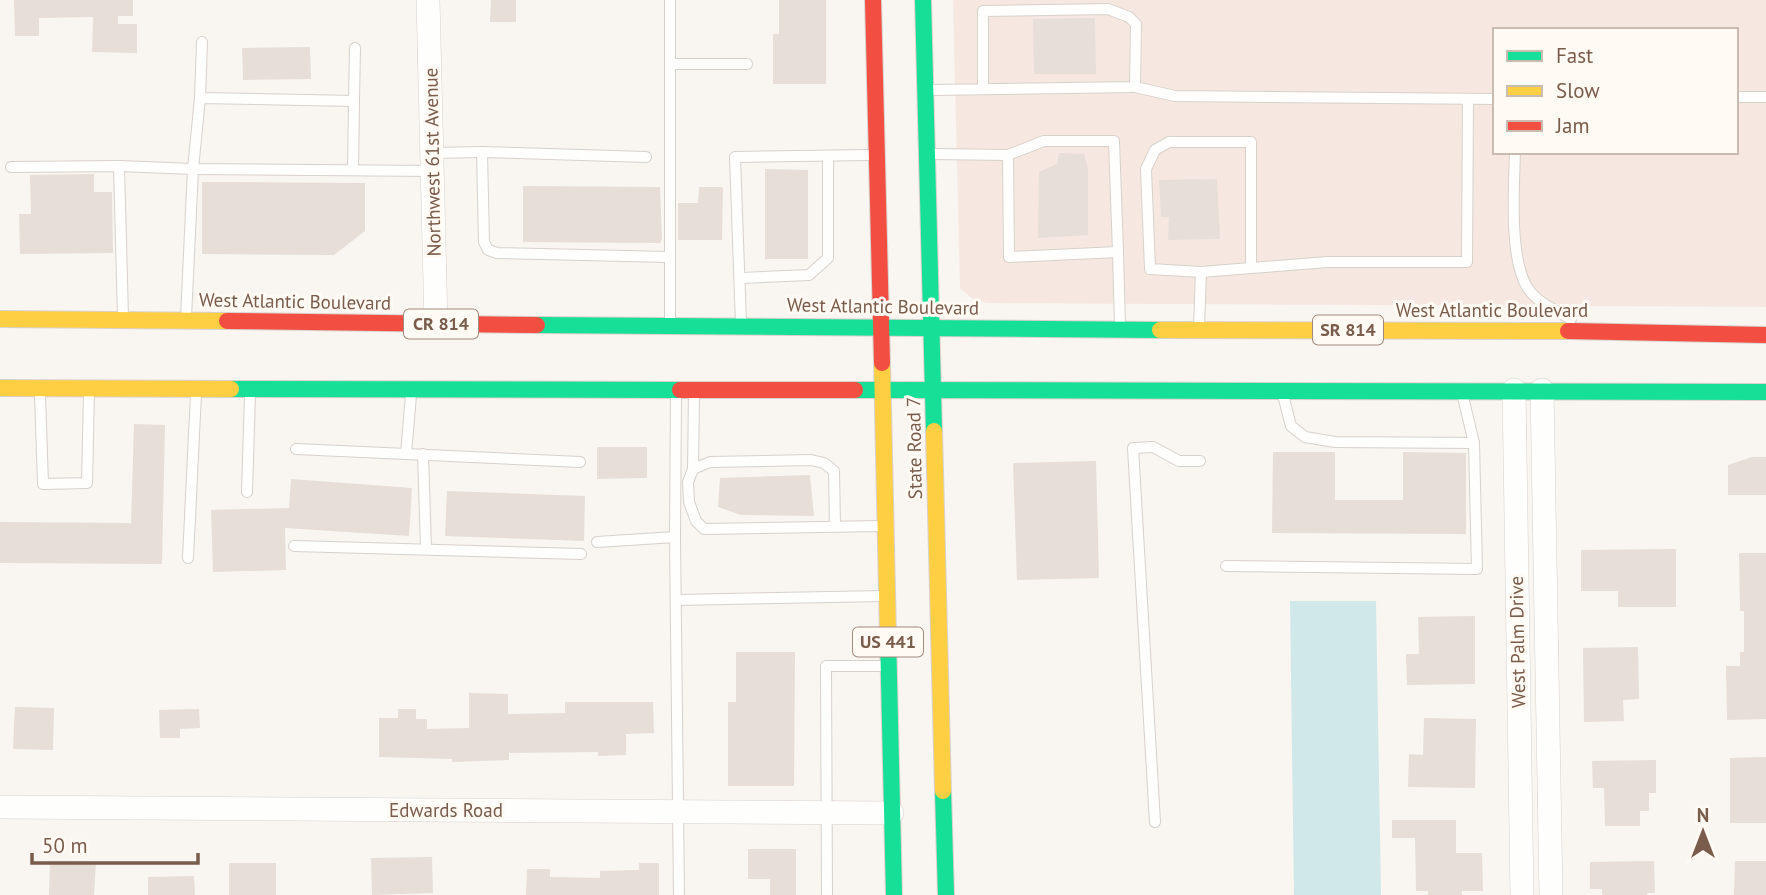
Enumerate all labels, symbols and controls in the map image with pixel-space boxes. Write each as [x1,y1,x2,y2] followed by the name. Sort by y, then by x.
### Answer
[1493,28,1738,154] legend
[1556,42,1593,69] text: Fast
[418,67,446,257] street label: Northwest 61st Avenue
[1556,77,1600,104] text: Slow
[1555,112,1590,139] text: Jam
[199,287,391,315] street label: West Atlantic Boulevard
[787,292,979,320] street label: West Atlantic Boulevard
[1396,298,1588,322] street label: West Atlantic Boulevard
[404,310,478,338] road number: CR 814
[1313,316,1383,344] road number: SR 814
[901,397,927,499] street label: State Road 7
[1504,576,1530,708] street label: West Palm Drive
[853,628,923,656] road number: US 441
[1668,797,1738,867] north arrow
[389,798,503,822] street label: Edwards Road
[1697,803,1709,827] text: N
[32,822,198,866] scale bar
[42,832,88,859] text: 50 m

